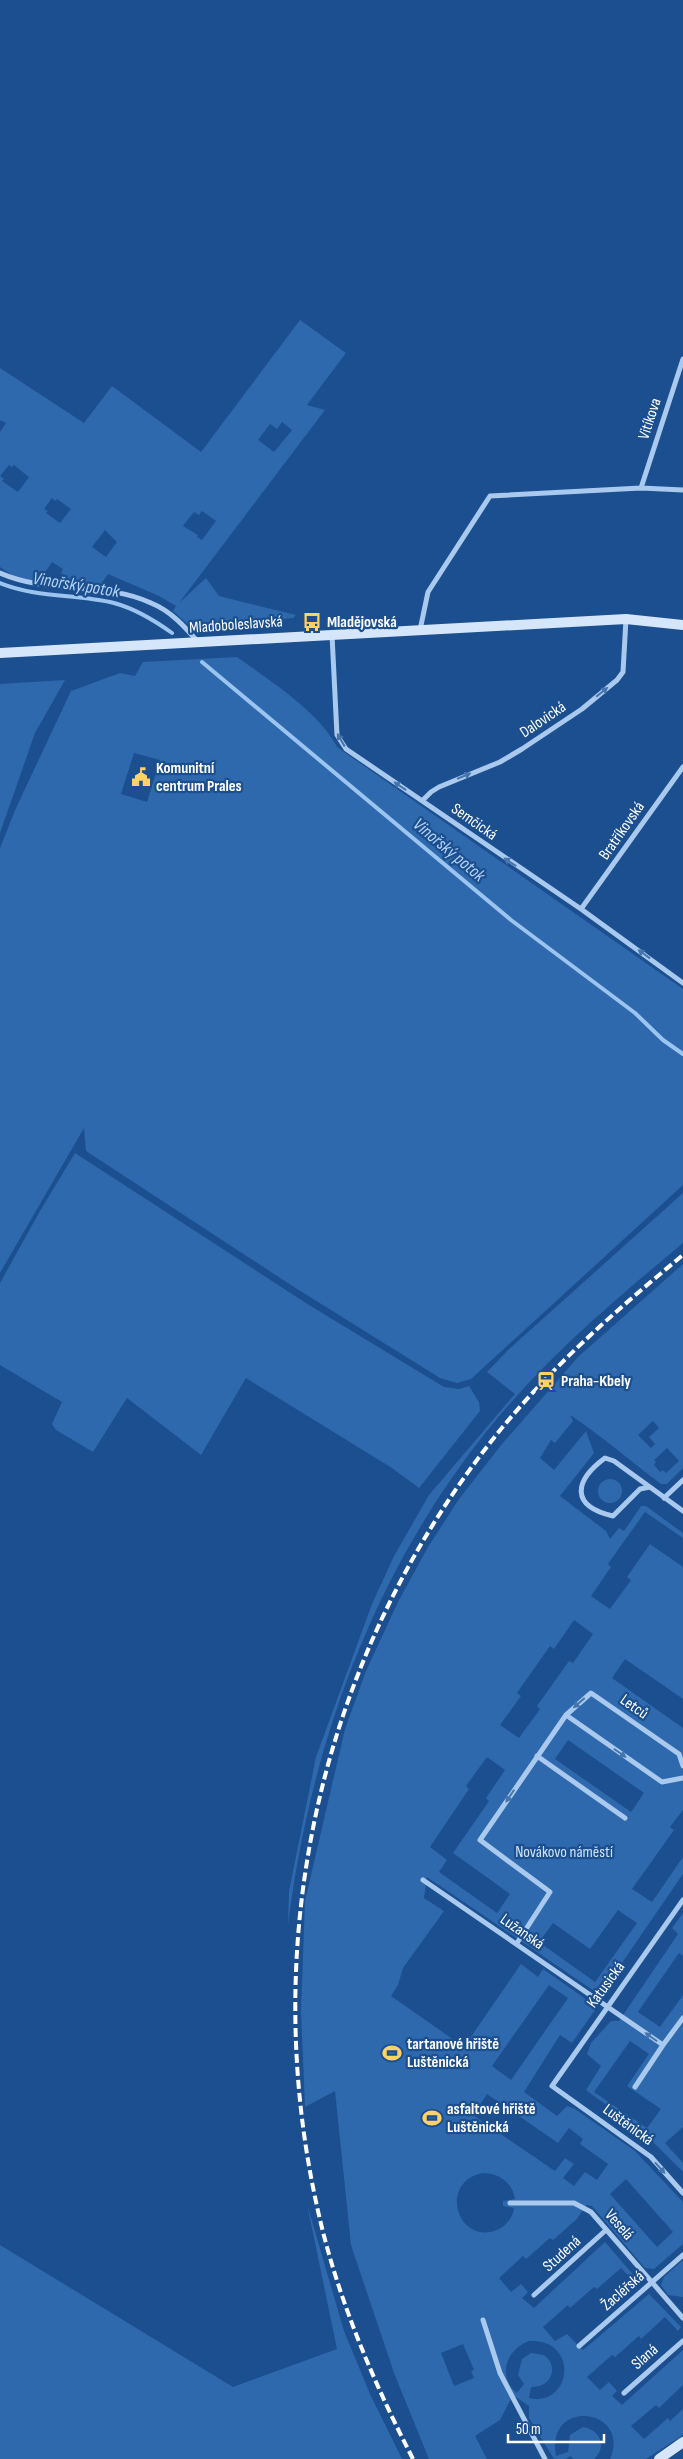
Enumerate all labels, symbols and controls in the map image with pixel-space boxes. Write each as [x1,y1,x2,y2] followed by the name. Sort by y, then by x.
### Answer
[634,396,666,442] street label: Vitíkova
[31,568,122,602] water label: Vinořský potok
[301,611,323,633] bus stop icon: Mladějovská
[189,612,283,638] street label: Mladoboleslavská
[327,613,397,632] place label: Mladějovská
[595,686,608,697] one-way arrow
[516,698,570,742] street label: Dalovická
[337,734,346,747] one-way arrow
[156,759,242,796] place label: Komunitní centrum Prales
[130,766,152,788] public building icon: Komunitní centrum Prales
[457,772,471,780] one-way arrow
[394,781,407,790] one-way arrow
[595,798,649,864] street label: Bratříkovská
[447,799,501,845] street label: Semčická
[409,814,490,887] water label: Vinořský potok
[503,857,517,867] one-way arrow
[637,949,650,959] one-way arrow
[535,1370,557,1392] station icon: Praha-Kbely
[561,1372,631,1391] place label: Praha-Kbely
[616,1691,652,1723] street label: Letců
[573,1698,586,1709] one-way arrow
[614,1748,627,1758] one-way arrow
[505,1790,515,1803] one-way arrow
[515,1843,613,1862] park label: Novákovo náměstí
[496,1910,548,1954] street label: Lužanská
[583,1958,629,2012] street label: Katusická
[644,2032,658,2042] one-way arrow
[407,2035,499,2072] place label: tartanové hřiště Luštěnická
[381,2042,403,2064] sports icon: tartanové hřiště Luštěnická
[447,2100,536,2137] place label: asfaltové hřiště Luštěnická
[599,2100,657,2150] street label: Luštěnická
[421,2107,443,2129] sports icon: asfaltové hřiště Luštěnická
[654,2161,666,2173] one-way arrow
[601,2206,637,2244] street label: Veselá
[539,2232,585,2276] street label: Studená
[598,2267,648,2315] street label: Žacléřská
[628,2340,662,2374] street label: Slaná
[508,2412,604,2444] scale bar
[516,2420,541,2439] text: 50 m

